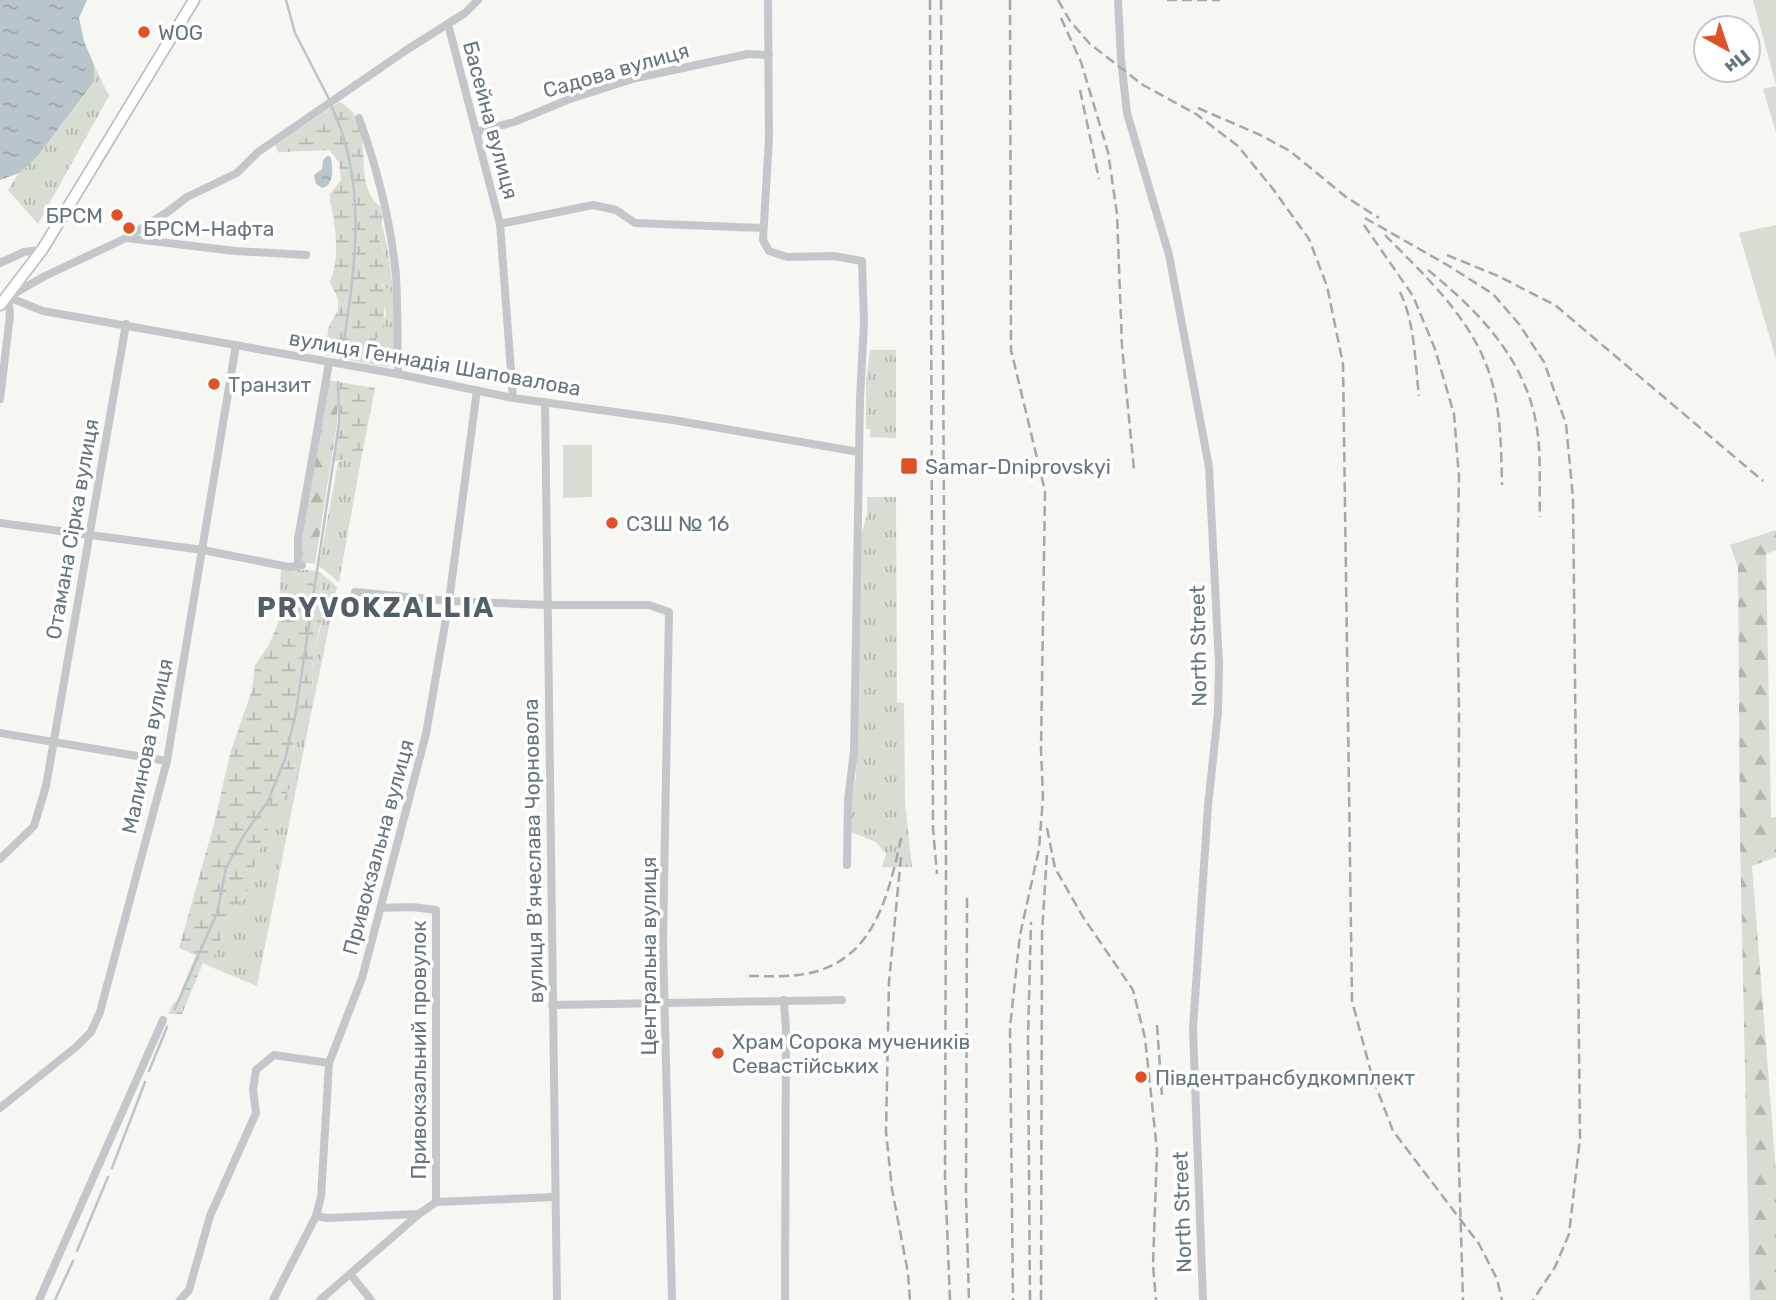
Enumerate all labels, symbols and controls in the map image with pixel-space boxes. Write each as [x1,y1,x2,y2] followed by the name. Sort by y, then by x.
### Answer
[1692,14,1762,84] north arrow
[158,20,203,45] place label: WOG
[136,24,152,40] marker: WOG
[540,37,692,103] street label: Садова вулиця
[458,38,524,202] street label: Басейна вулиця
[1720,44,1755,79] text: Пн
[45,203,103,228] place label: БРСМ
[109,207,125,223] marker: БРСМ
[143,216,274,241] place label: БРСМ-Нафта
[121,220,137,236] marker: БРСМ-Нафта
[287,325,583,401] street label: вулиця Геннадія Шаповалова
[228,372,312,397] place label: Транзит
[206,376,222,392] marker: Транзит
[40,417,104,641] street label: Отамана Сірка вулиця
[925,454,1111,479] place label: Samar-Dniprovskyi
[899,456,919,476] marker: Samar-Dniprovskyi
[626,511,729,536] place label: СЗШ № 16
[604,515,620,531] marker: СЗШ № 16
[1184,585,1212,707] street label: North Street
[257,591,495,624] district label: PRYVOKZALLIA
[116,656,178,836] street label: Малинова вулиця
[518,698,548,1004] street label: вулиця В'ячеслава Чорновола
[337,737,419,957] street label: Привокзальна вулиця
[636,857,661,1056] street label: Центральна вулиця
[406,920,431,1180] street label: Привокзальний провулок
[732,1029,970,1078] place label: Храм Сорока мучеників Севастійських
[710,1045,726,1061] marker: Храм Сорока мучеників Севастійських
[1155,1065,1415,1090] place label: Південтрансбудкомплект
[1133,1069,1149,1085] marker: Південтрансбудкомплект
[1167,1151,1197,1273] street label: North Street

